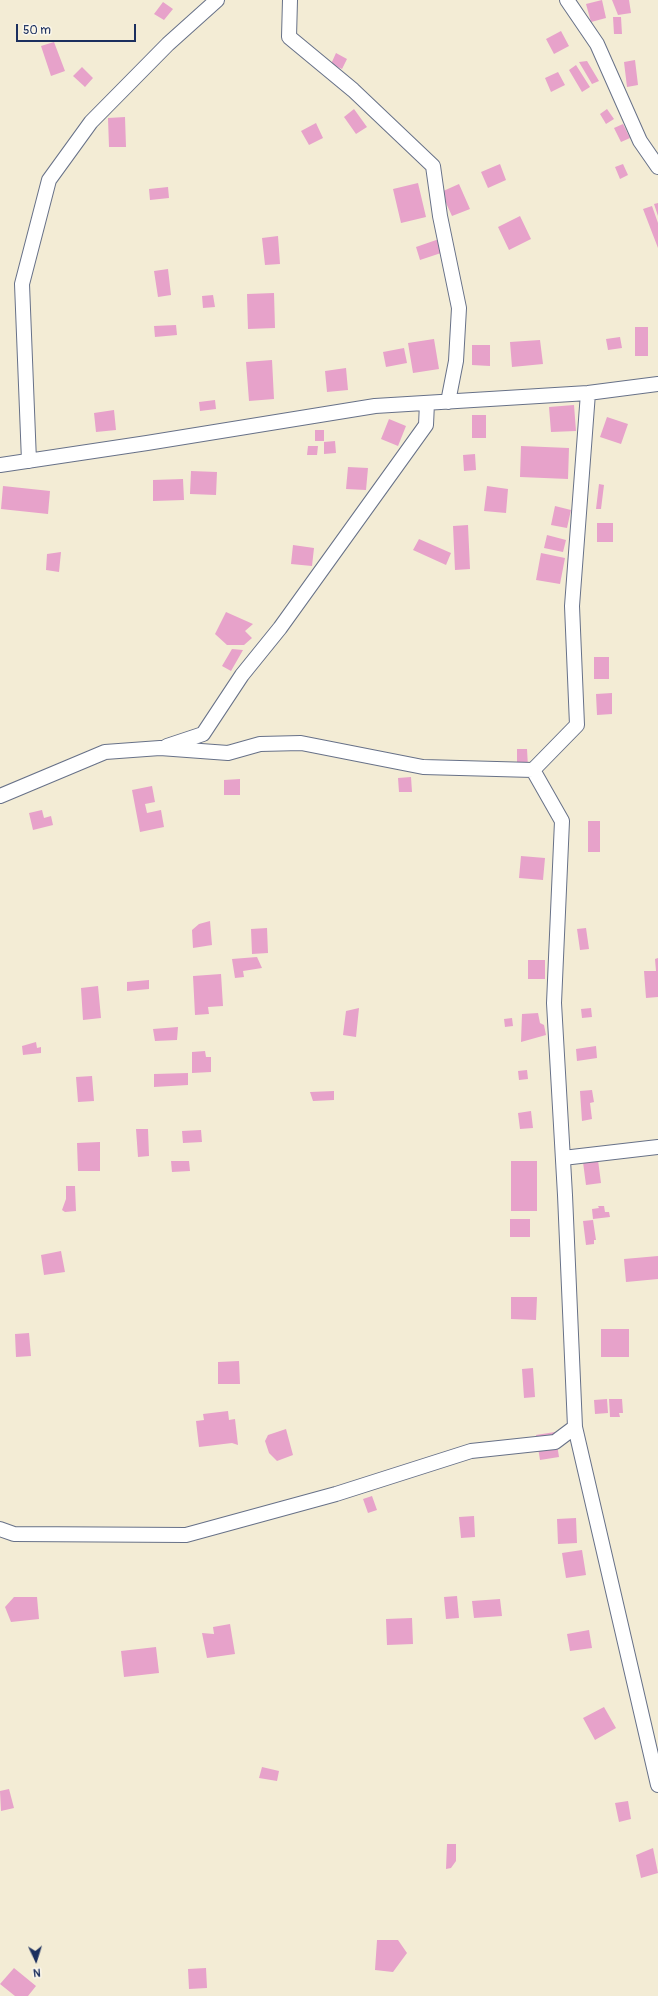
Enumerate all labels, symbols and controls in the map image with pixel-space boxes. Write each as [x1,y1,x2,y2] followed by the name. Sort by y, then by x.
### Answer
[18,16,138,42] scale bar
[23,23,51,38] text: 50 m
[16,1940,56,1980] north arrow
[33,1966,41,1979] text: N

